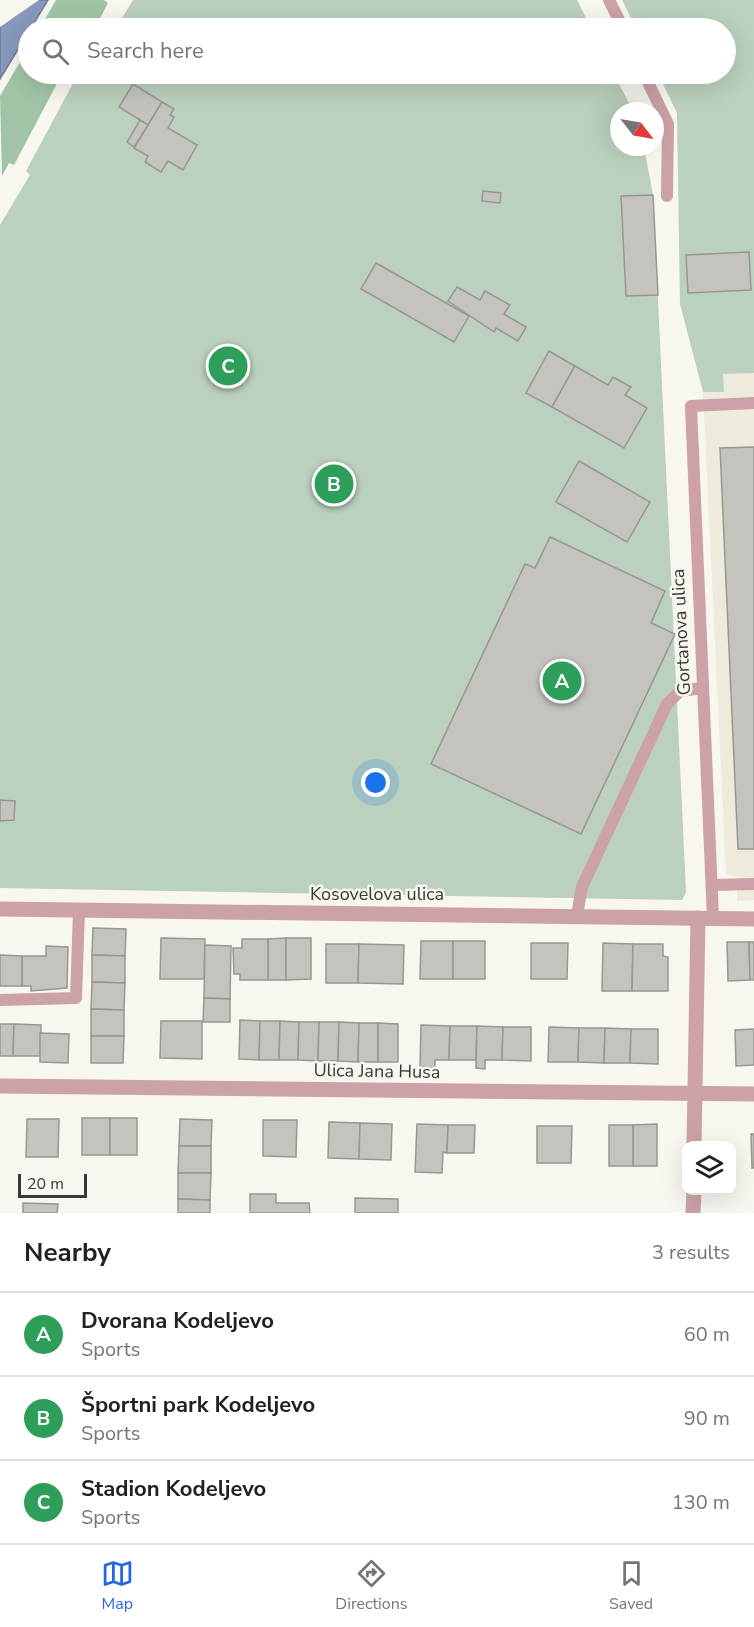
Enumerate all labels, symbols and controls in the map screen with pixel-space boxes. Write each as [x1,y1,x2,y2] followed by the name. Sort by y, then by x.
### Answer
[18,18,736,84] search box
[39,35,72,68] icon: search
[87,36,204,66] text: Search here
[610,102,664,156] north arrow
[208,344,248,388] pin: C
[314,462,354,506] pin: B
[666,568,696,696] street label: Gortanova ulica
[542,658,582,704] pin: A
[361,768,390,797] your location
[310,882,444,906] street label: Kosovelova ulica
[313,1058,441,1084] street label: Ulica Jana Husa
[682,1141,736,1195] map controls
[682,1141,736,1195] button: layers
[18,1171,87,1198] scale bar
[27,1173,64,1195] text: 20 m
[24,1235,111,1270] text: Nearby
[652,1239,730,1266] text: 3 results
[81,1306,274,1336] text: Dvorana Kodeljevo
[36,1321,51,1348] text: A
[684,1321,730,1348] text: 60 m
[81,1336,140,1363] text: Sports
[81,1390,315,1420] text: Športni park Kodeljevo
[37,1405,50,1432] text: B
[684,1405,730,1432] text: 90 m
[81,1420,140,1447] text: Sports
[81,1474,266,1504] text: Stadion Kodeljevo
[37,1489,50,1516] text: C
[672,1489,730,1516] text: 130 m
[81,1504,140,1531] text: Sports
[101,1557,134,1615] tab: Map
[335,1557,407,1615] tab: Directions
[609,1557,653,1615] tab: Saved

